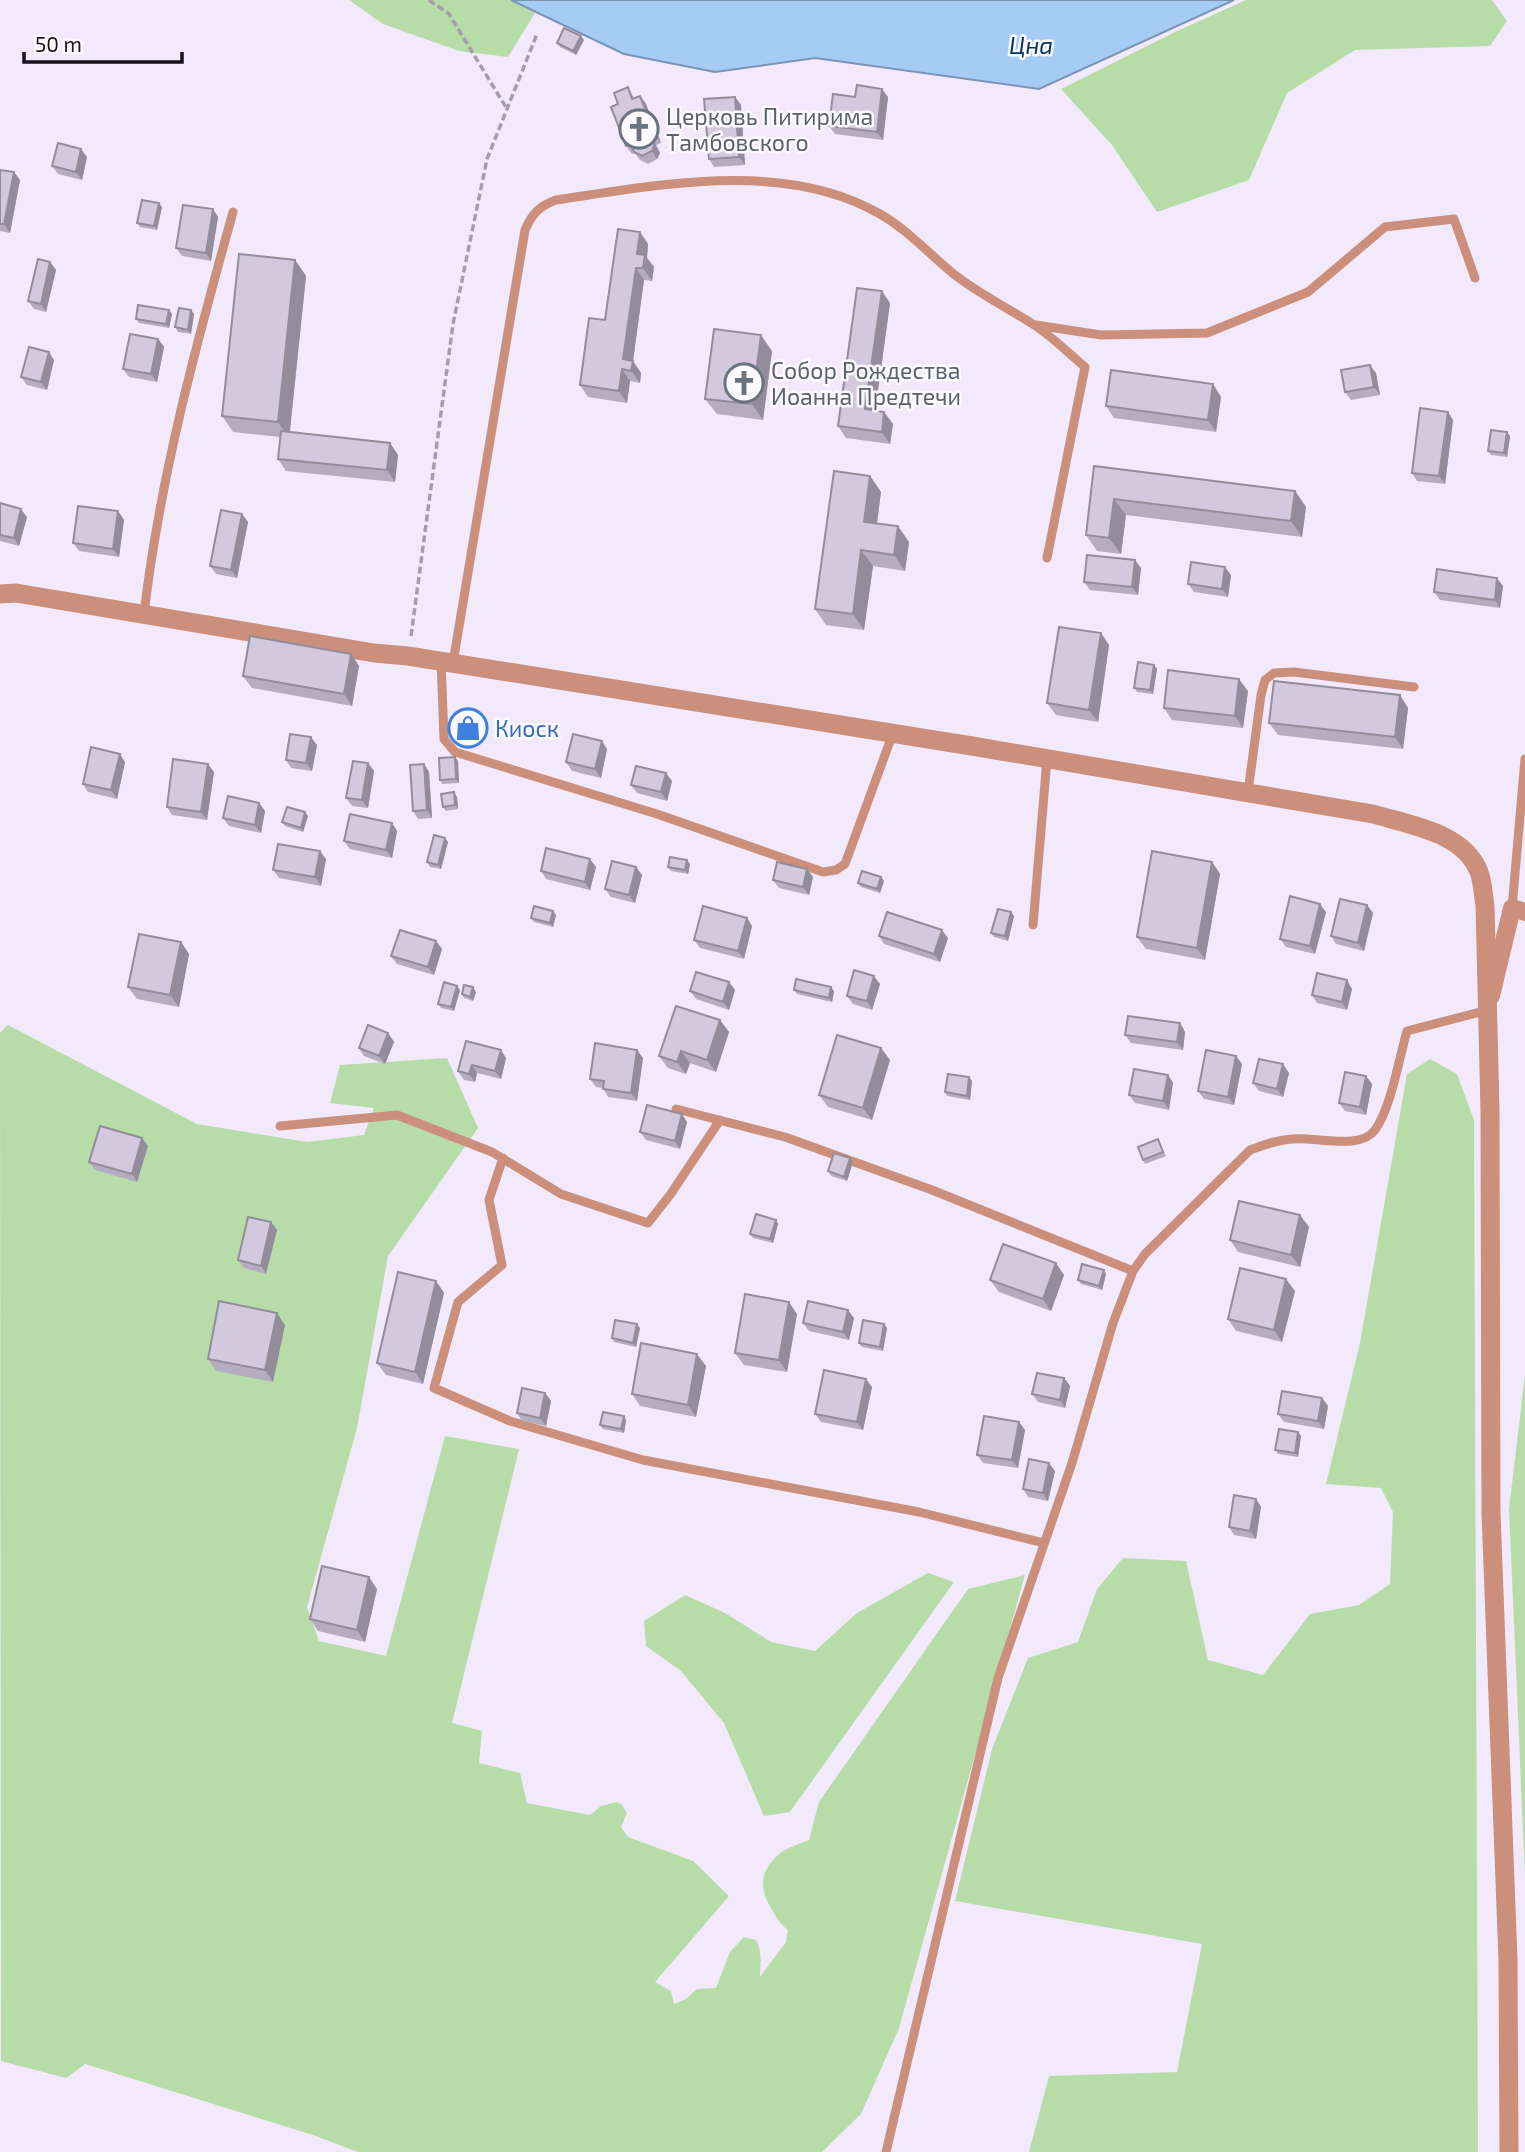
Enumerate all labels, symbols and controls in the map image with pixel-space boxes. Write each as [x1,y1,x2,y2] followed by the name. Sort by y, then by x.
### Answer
[24,21,182,65] scale bar
[1009,30,1053,59] water label: Цна
[35,31,82,56] text: 50 m
[666,102,873,156] place label: Церковь Питирима Тамбовского
[618,108,660,150] church icon: Церковь Питирима Тамбовского
[771,356,961,410] place label: Собор Рождества Иоанна Предтечи
[723,362,765,404] church icon: Собор Рождества Иоанна Предтечи
[447,707,489,749] shop icon: Киоск
[495,714,559,742] place label: Киоск

